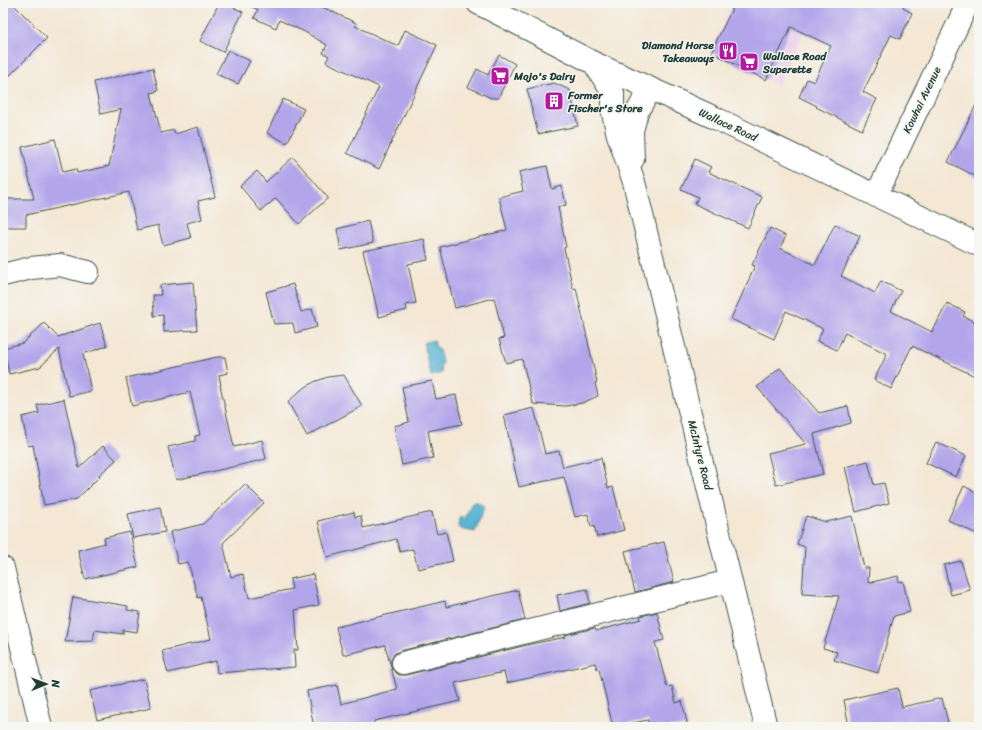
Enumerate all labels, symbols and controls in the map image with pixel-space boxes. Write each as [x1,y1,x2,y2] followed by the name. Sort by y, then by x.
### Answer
[642,36,715,68] place label: Diamond Horse Takeaways
[717,40,739,62] restaurant icon: Diamond Horse Takeaways
[762,47,827,79] place label: Wallace Road Superette
[738,51,760,73] supermarket icon: Wallace Road Superette
[898,63,947,137] street label: Kowhai Avenue
[489,65,511,87] supermarket icon: Mojo's Dairy
[513,67,575,86] place label: Mojo's Dairy
[567,86,643,118] place label: Former Fischer's Store
[543,90,565,112] building icon: Former Fischer's Store
[695,103,762,147] street label: Wallace Road
[682,418,718,493] street label: McIntyre Road
[26,664,66,704] north arrow
[46,679,65,688] text: N

